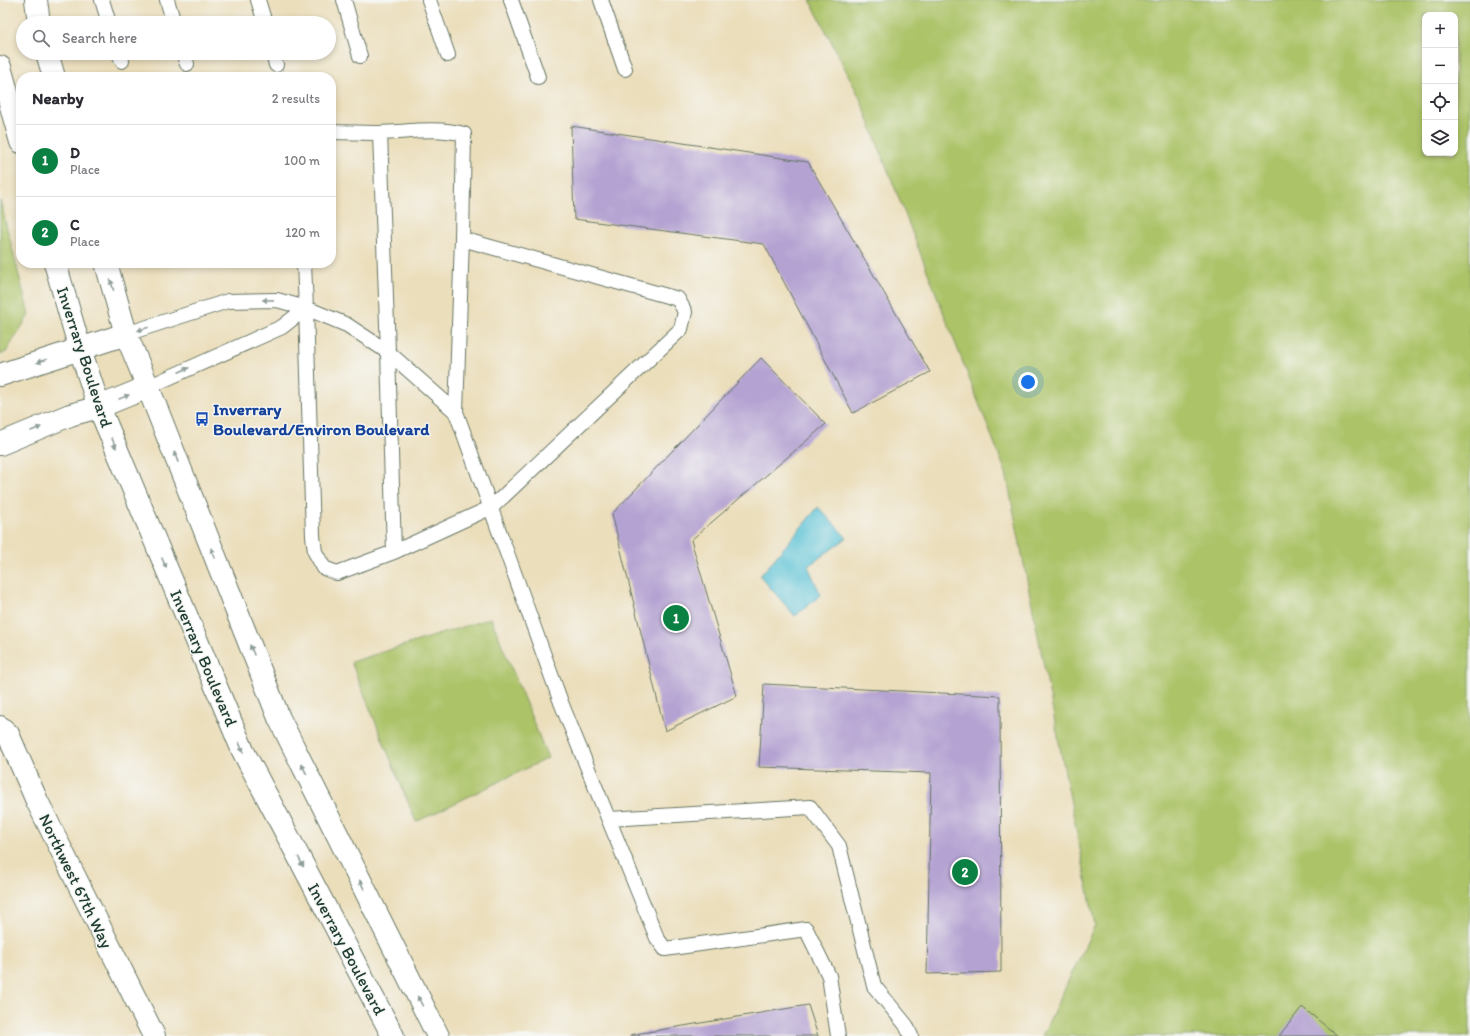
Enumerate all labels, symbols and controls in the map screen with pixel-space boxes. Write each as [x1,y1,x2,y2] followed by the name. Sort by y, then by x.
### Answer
[1422,12,1458,156] map controls
[1422,12,1458,48] button: +
[16,16,336,60] search box
[30,27,52,49] icon: search
[62,29,137,47] text: Search here
[1422,48,1458,84] button: −
[1422,84,1458,120] button: locate
[32,88,84,108] text: Nearby
[272,91,320,106] text: 2 results
[1422,120,1458,156] button: layers
[70,144,80,162] text: D
[42,153,48,168] text: 1
[284,153,320,168] text: 100 m
[70,162,100,177] text: Place
[70,216,80,234] text: C
[42,225,48,240] text: 2
[285,225,320,240] text: 120 m
[70,234,100,249] text: Place
[109,279,115,291] one-way arrow
[53,284,117,430] street label: Inverrary Boulevard
[261,297,274,303] one-way arrow
[137,326,149,332] one-way arrow
[36,358,48,364] one-way arrow
[178,367,190,373] one-way arrow
[1018,372,1038,392] your location
[118,393,130,399] one-way arrow
[213,399,430,439] place label: Inverrary Boulevard/Environ Boulevard
[194,411,210,427] bus stop icon: Inverrary Boulevard/Environ Boulevard
[30,426,42,433] one-way arrow
[111,437,117,448] one-way arrow
[172,450,178,462] one-way arrow
[210,546,216,558] one-way arrow
[161,557,167,568] one-way arrow
[166,587,242,730] street label: Inverrary Boulevard
[663,603,689,633] pin: 1
[248,643,254,655] one-way arrow
[238,742,244,753] one-way arrow
[301,763,307,774] one-way arrow
[35,811,117,951] street label: Northwest 67th Way
[298,857,305,868] one-way arrow
[952,857,978,887] pin: 2
[304,879,391,1019] street label: Inverrary Boulevard
[359,879,365,891] one-way arrow
[417,995,423,1007] one-way arrow

